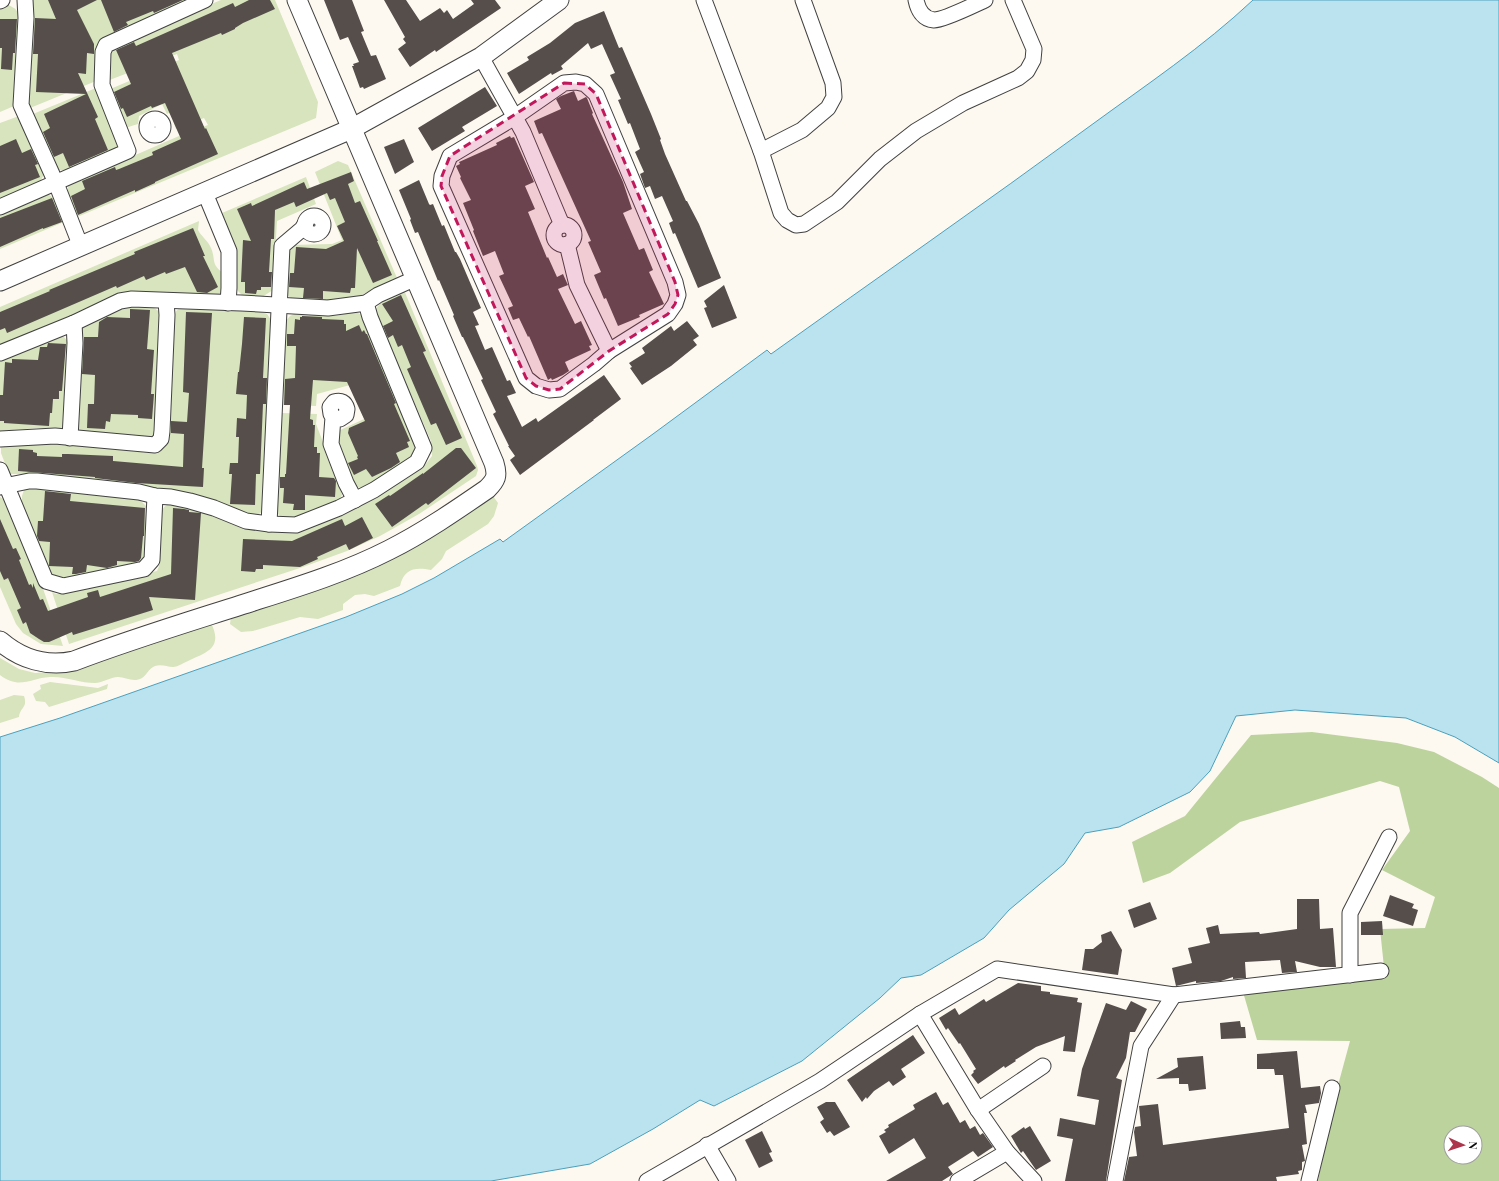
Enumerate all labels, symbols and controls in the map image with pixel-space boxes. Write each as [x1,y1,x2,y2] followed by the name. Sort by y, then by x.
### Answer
[1443,1125,1483,1165] north arrow
[1466,1141,1481,1150] text: N

